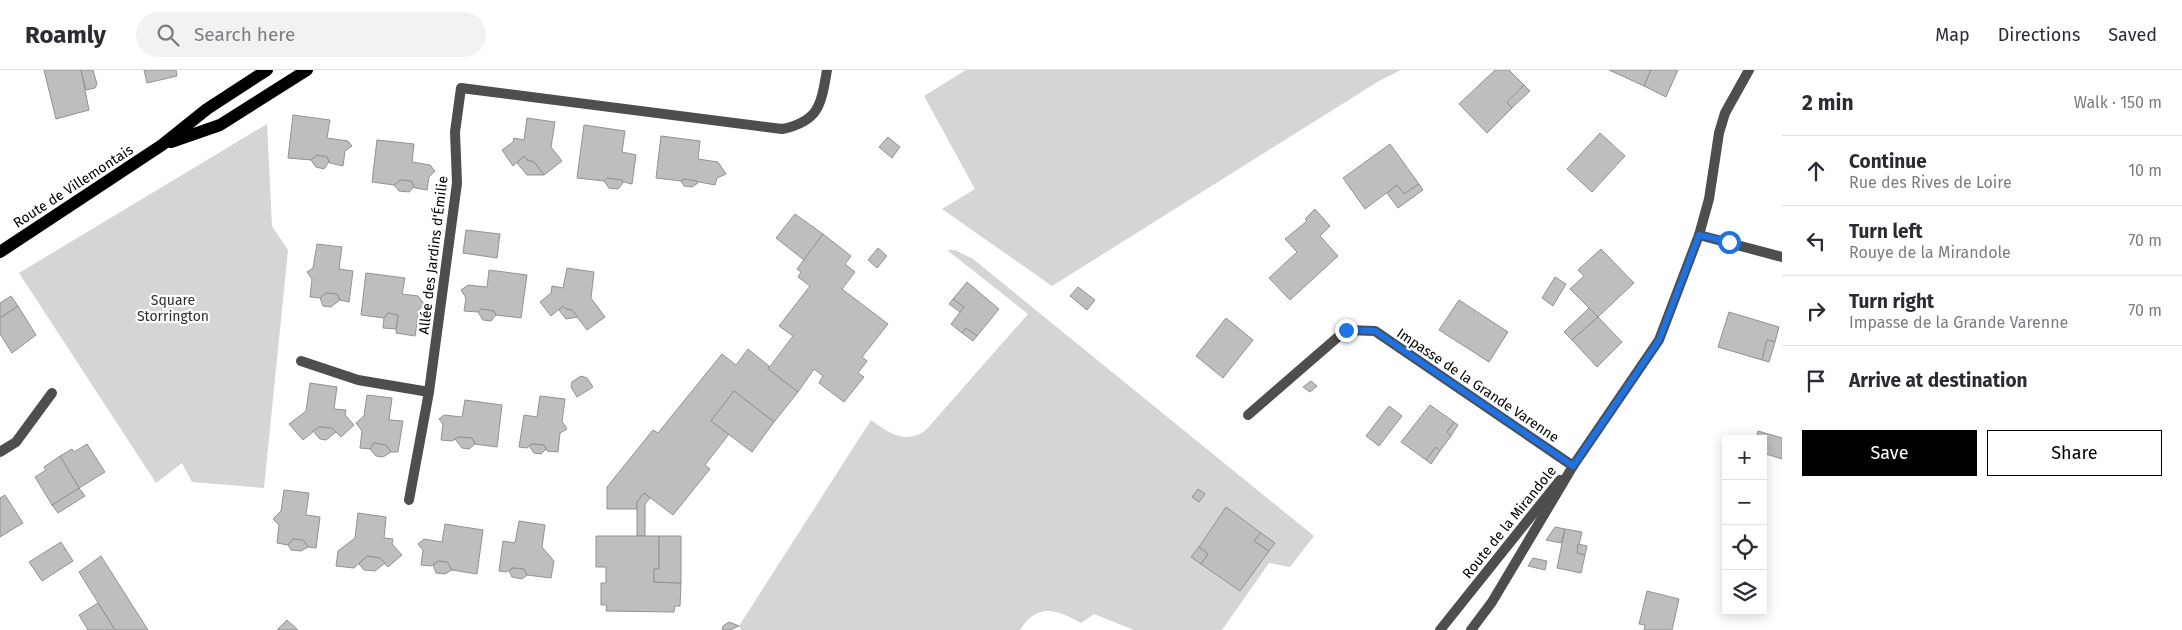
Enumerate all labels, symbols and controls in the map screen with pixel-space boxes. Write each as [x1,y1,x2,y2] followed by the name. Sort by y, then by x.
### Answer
[136,12,486,57] search box
[25,21,106,49] text: Roamly
[154,21,182,49] icon: search
[194,23,295,46] text: Search here
[1935,24,1970,46] text: Map
[1998,24,2080,46] text: Directions
[2108,24,2157,46] text: Saved
[1802,90,1854,116] text: 2 min
[2074,93,2162,112] text: Walk · 150 m
[10,141,137,232] street label: Route de Villemontais
[1849,150,1927,173] text: Continue
[1802,157,1830,185] icon: ahead
[2128,161,2162,180] text: 10 m
[1849,173,2012,192] text: Rue des Rives de Loire
[414,175,452,335] street label: Allée des Jardins d'Émilie
[1849,220,1923,243] text: Turn left
[1802,227,1830,255] icon: left
[1718,231,1741,254] route start
[2128,231,2162,250] text: 70 m
[1849,243,2011,262] text: Rouye de la Mirandole
[1849,290,1934,313] text: Turn right
[137,292,209,325] park label: Square Storrington
[1802,297,1830,325] icon: right
[2128,301,2162,320] text: 70 m
[1849,313,2068,332] text: Impasse de la Grande Varenne
[1335,319,1358,342] route end
[1393,325,1562,446] street label: Impasse de la Grande Varenne
[1802,367,1830,395] icon: arrive
[1849,369,2028,392] text: Arrive at destination
[1802,430,1977,476] button: Save
[1987,430,2162,476] button: Share
[1722,435,1767,615] map controls
[1722,435,1767,480] button: +
[1459,463,1560,582] street label: Route de la Mirandole
[1722,480,1767,525] button: −
[1722,525,1767,570] button: locate
[1722,570,1767,615] button: layers

